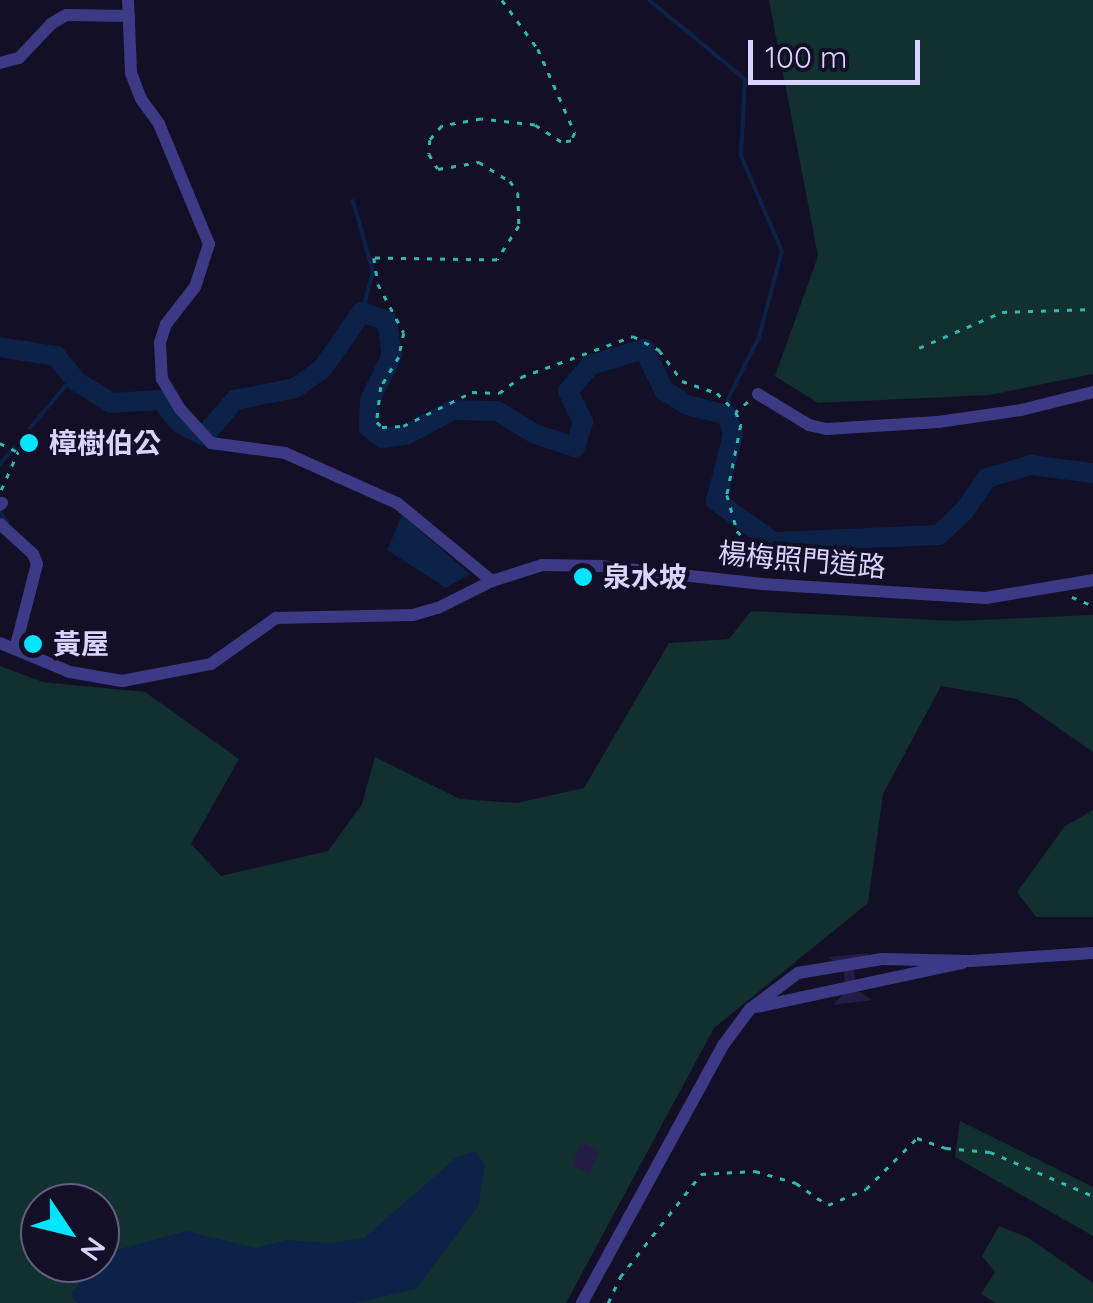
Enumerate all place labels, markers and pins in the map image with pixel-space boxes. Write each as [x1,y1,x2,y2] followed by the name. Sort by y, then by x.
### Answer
[49,426,161,460] place label: 樟樹伯公
[18,432,40,454] marker: 樟樹伯公
[603,560,687,594] place label: 泉水坡
[572,566,594,588] marker: 泉水坡
[53,627,109,661] place label: 黃屋
[22,633,44,655] marker: 黃屋

